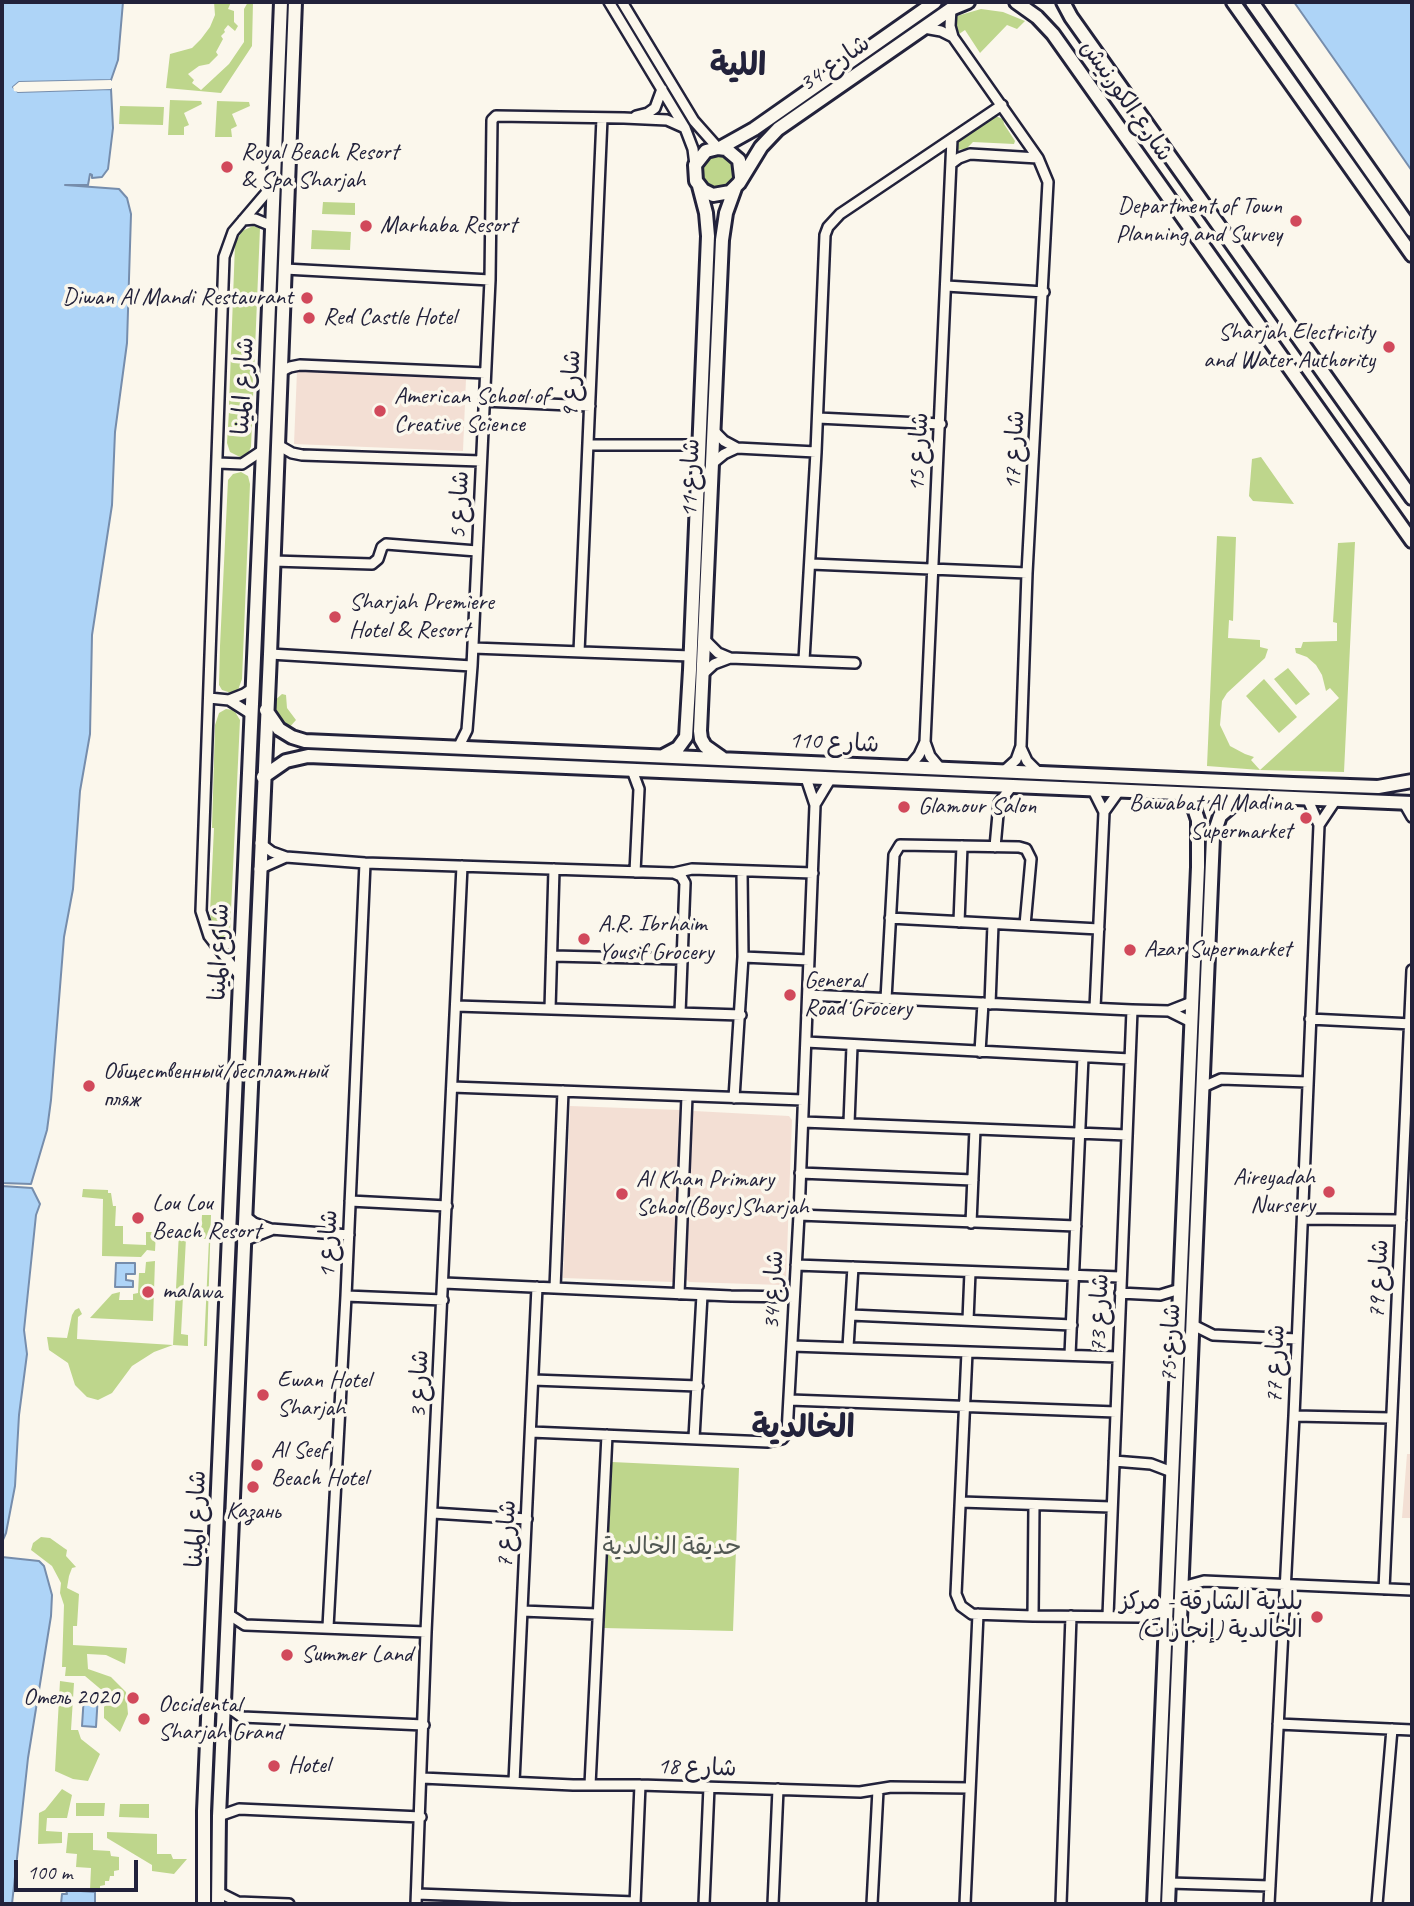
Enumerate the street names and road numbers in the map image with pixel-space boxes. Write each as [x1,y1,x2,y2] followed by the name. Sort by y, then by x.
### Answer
[794,29,876,99] street label: شارع 34
[1073,35,1179,167] street label: شارع الكورنيش
[227,336,261,436] street label: شارع المينا
[556,349,588,419] street label: شارع 9
[999,410,1031,490] street label: شارع 17
[903,412,935,492] street label: شارع 15
[675,438,707,518] street label: شارع 11
[444,470,476,540] street label: شارع 5
[788,726,880,760] street label: شارع 110
[204,903,236,1001] street label: شارع المينا
[313,1209,345,1279] street label: شارع 1
[1363,1239,1395,1319] street label: شارع 79
[758,1250,790,1330] street label: شارع 34
[1084,1273,1116,1353] street label: شارع 73
[1155,1303,1187,1383] street label: شارع 75
[1260,1324,1292,1404] street label: شارع 77
[404,1349,436,1419] street label: شارع 3
[181,1470,213,1568] street label: شارع المينا
[491,1499,523,1569] street label: شارع 7
[657,1752,737,1784] street label: شارع 18

